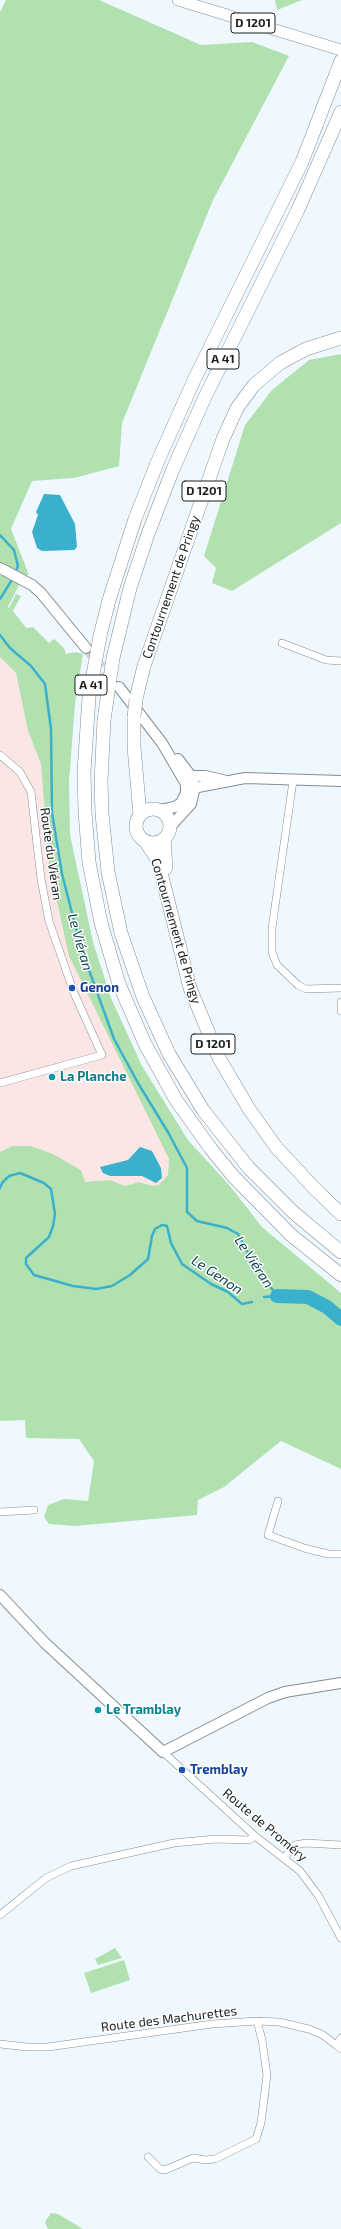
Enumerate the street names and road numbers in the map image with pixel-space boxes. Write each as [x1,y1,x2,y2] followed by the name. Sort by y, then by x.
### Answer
[231,13,275,33] road number: D 1201
[207,349,239,369] road number: A 41
[182,481,226,501] road number: D 1201
[139,513,203,661] street label: Contournement de Pringy
[75,675,107,695] road number: A 41
[37,807,65,901] street label: Route du Viéran
[148,856,204,1006] street label: Contournement de Pringy
[191,1034,235,1054] road number: D 1201
[220,1785,310,1865] street label: Route de Proméry
[100,2003,238,2035] street label: Route des Machurettes

